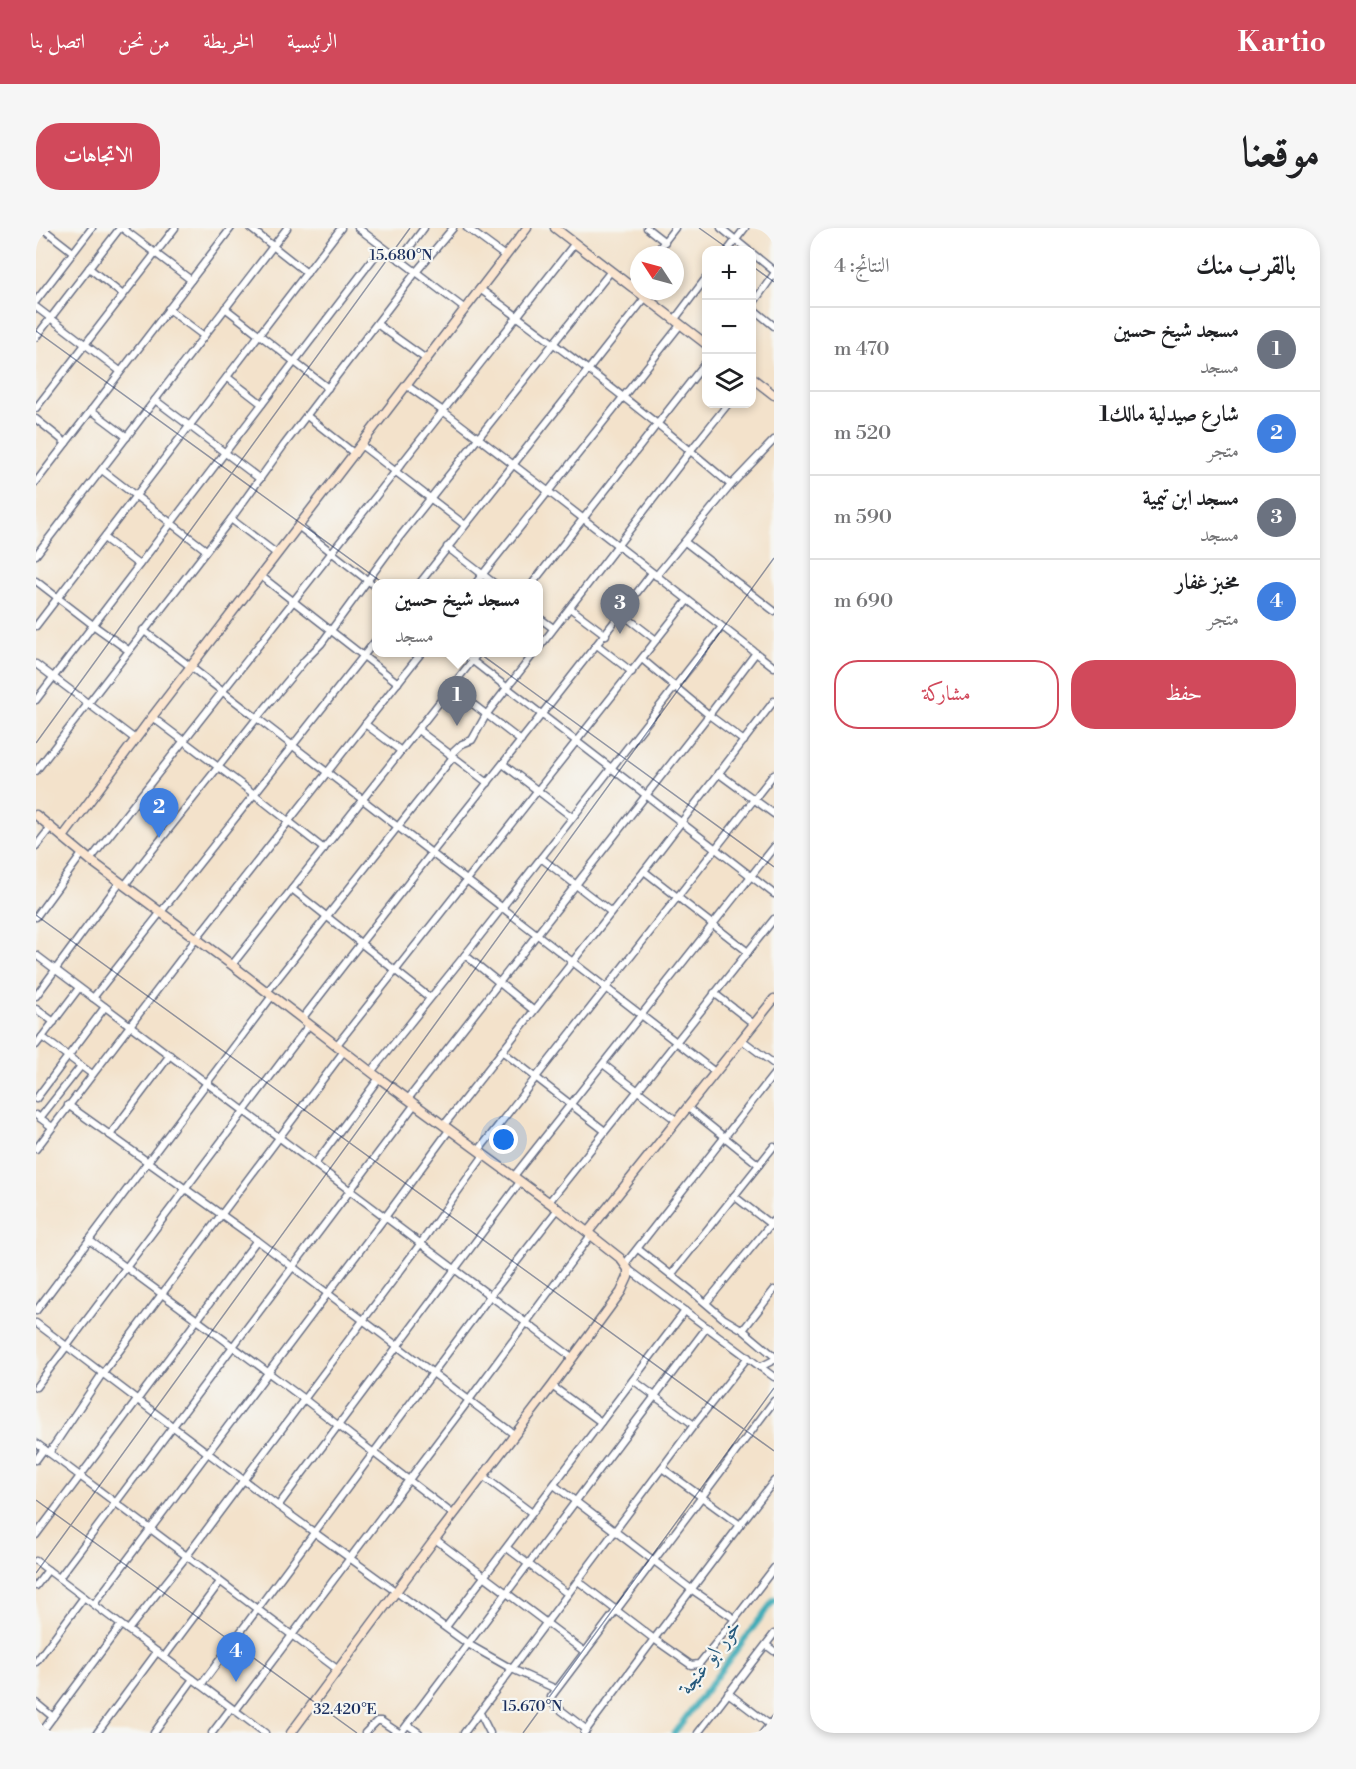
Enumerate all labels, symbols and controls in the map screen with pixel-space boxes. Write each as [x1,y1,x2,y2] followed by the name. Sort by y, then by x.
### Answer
[1237,25,1326,60] text: Kartio
[30,29,85,55] text: اتصل بنا
[118,29,170,55] text: من نحن
[203,29,254,55] text: الخريطة
[287,29,337,55] text: الرئيسية
[36,123,160,190] button: الاتجاهات
[1242,127,1320,180] text: موقعنا
[370,246,432,265] text: 15.680°N
[630,246,684,300] north arrow
[702,246,756,408] map controls
[702,246,756,300] button: +
[1196,250,1296,282] text: بالقرب منك
[834,254,890,279] text: النتائج: 4
[702,300,756,354] button: −
[1113,317,1239,344] text: مسجد شيخ حسين
[834,337,890,362] text: 470 m
[1272,337,1281,362] text: 1
[702,354,756,408] button: layers
[1200,355,1239,380] text: مسجد
[1099,401,1239,428] text: شارع صيدلية مالك1
[834,421,891,446] text: 520 m
[1270,421,1283,446] text: 2
[1207,439,1239,464] text: متجر
[1142,485,1239,512] text: مسجد ابن تيمية
[834,505,892,530] text: 590 m
[1270,505,1283,530] text: 3
[1200,523,1239,548] text: مسجد
[1175,569,1239,596] text: مخبز غفار
[372,579,543,657] popup
[600,584,640,634] pin: 3
[395,586,520,613] text: مسجد شيخ حسين
[834,589,893,614] text: 690 m
[1270,589,1283,614] text: 4
[1207,607,1239,632] text: متجر
[395,624,434,649] text: مسجد
[834,660,1059,729] button: مشاركة
[1071,660,1296,729] button: حفظ
[438,676,476,726] pin: 1
[140,788,178,838] pin: 2
[489,1125,518,1154] your location
[673,1614,748,1702] water label: خور ابو عنجة
[216,1632,256,1682] pin: 4
[502,1697,562,1716] text: 15.670°N
[313,1700,377,1719] text: 32.420°E

